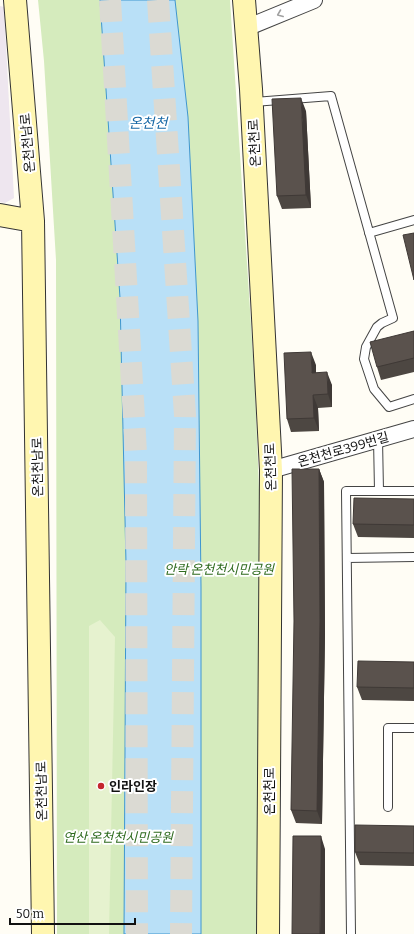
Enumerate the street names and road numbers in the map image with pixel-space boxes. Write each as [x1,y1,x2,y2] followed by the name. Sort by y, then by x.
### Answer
[17,112,38,173] street label: 온천천남로
[246,119,263,167] street label: 온천천로
[296,429,391,470] street label: 온천천로399번길
[29,437,46,497] street label: 온천천남로
[262,443,279,491] street label: 온천천로
[33,761,50,821] street label: 온천천남로
[262,767,277,815] street label: 온천천로

